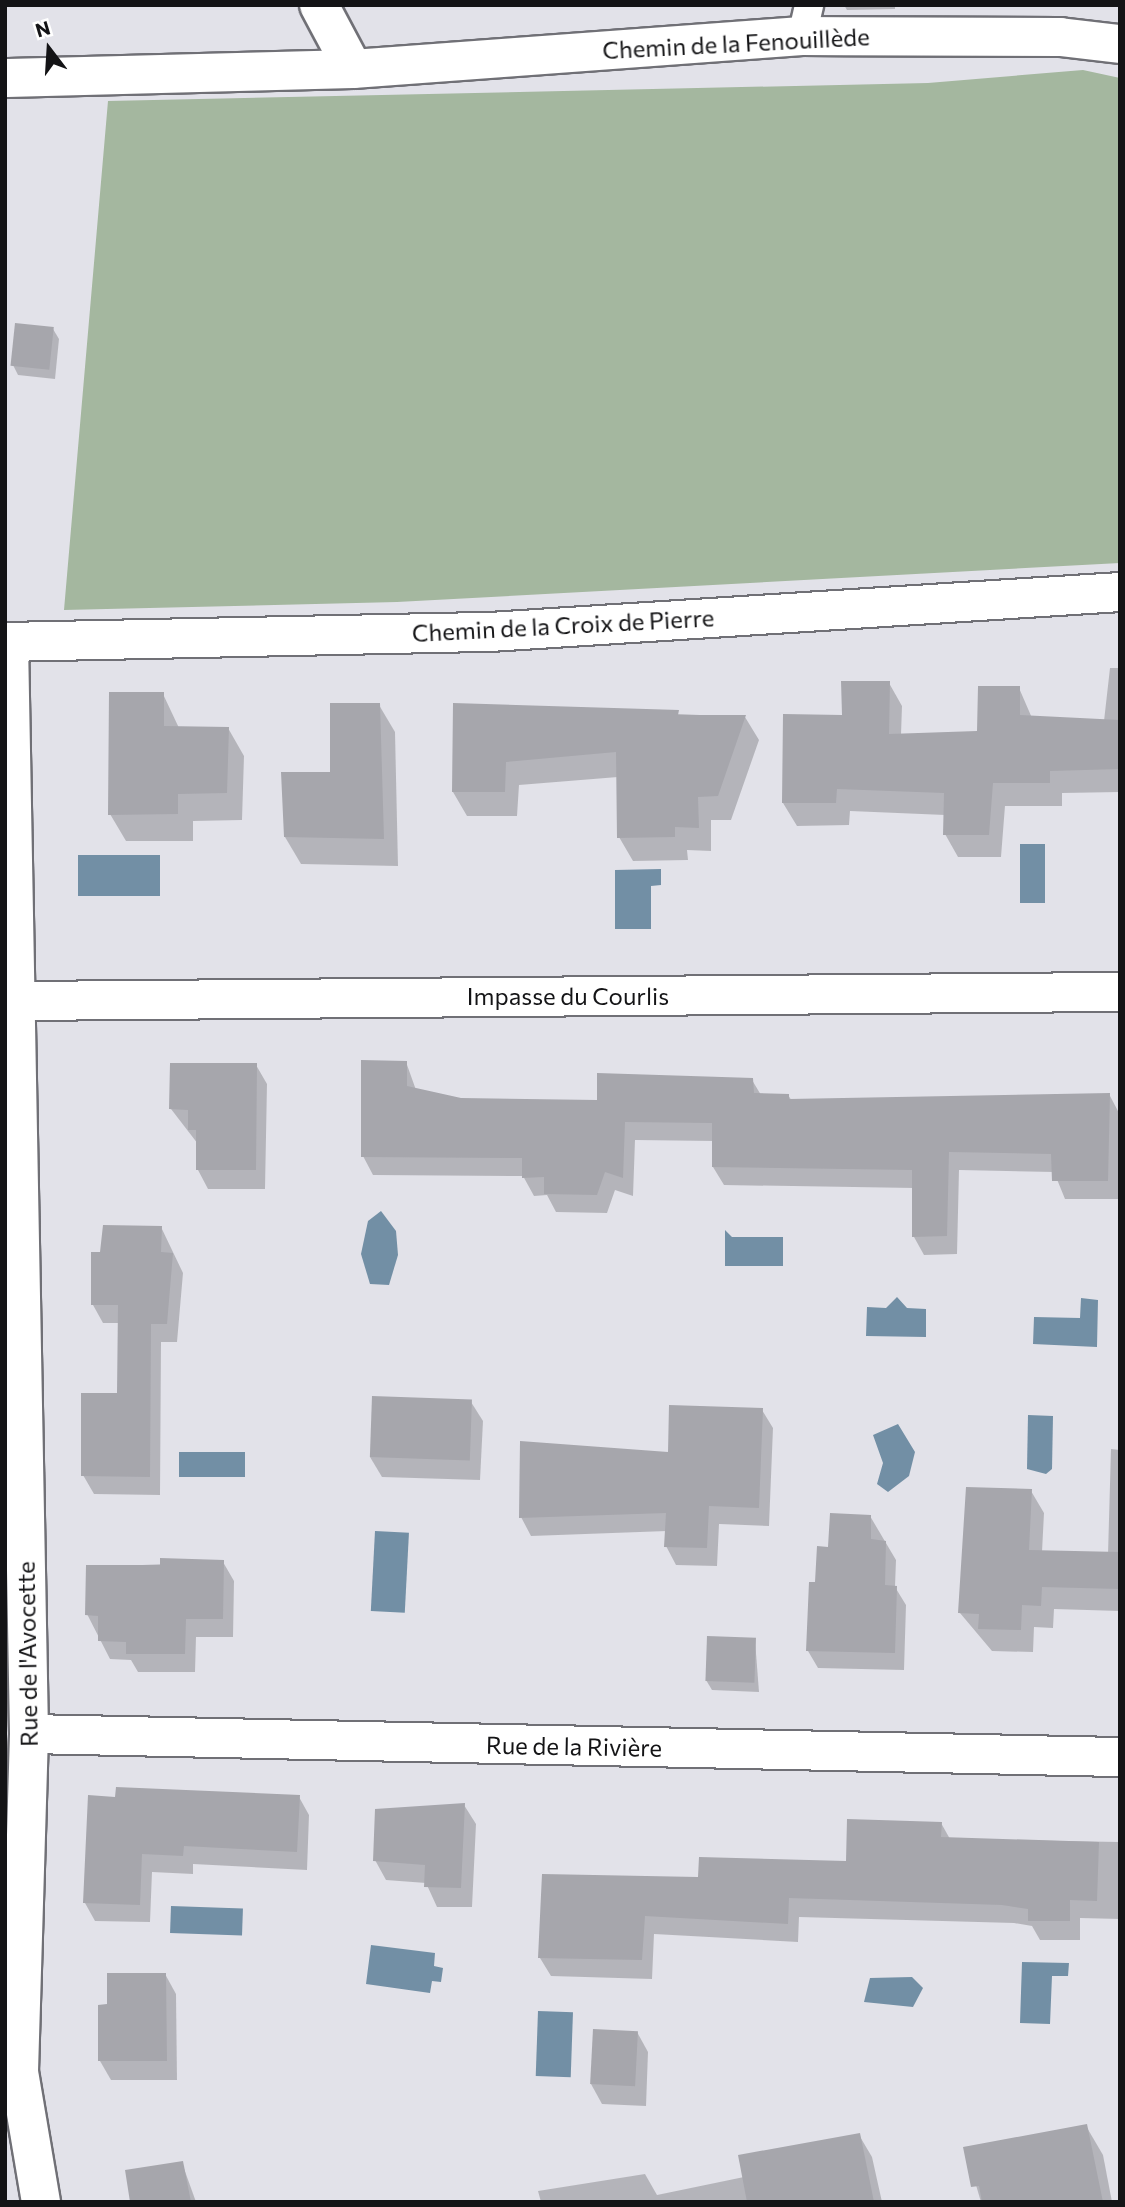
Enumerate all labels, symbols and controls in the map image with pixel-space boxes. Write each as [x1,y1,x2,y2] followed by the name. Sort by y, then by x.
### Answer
[14,14,84,84] north arrow
[33,15,53,42] text: N
[602,22,870,64] street label: Chemin de la Fenouillède
[411,603,715,647] street label: Chemin de la Croix de Pierre
[467,982,669,1010] street label: Impasse du Courlis
[11,1561,43,1747] street label: Rue de l'Avocette
[486,1730,662,1762] street label: Rue de la Rivière

